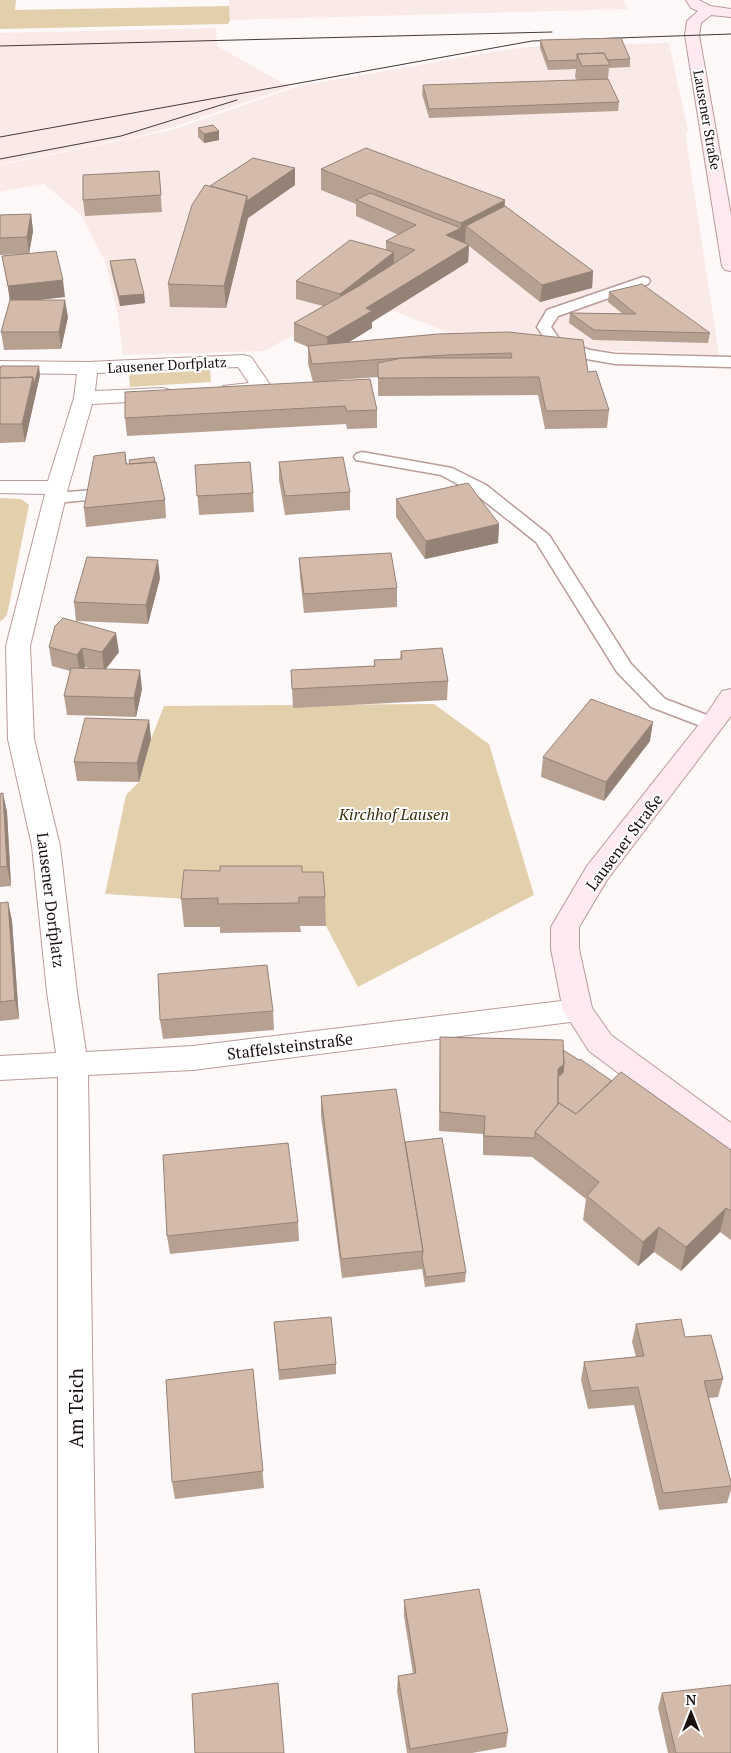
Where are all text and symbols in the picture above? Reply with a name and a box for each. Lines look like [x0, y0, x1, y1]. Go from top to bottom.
street label: Lausener Straße [689, 68, 726, 171]
street label: Lausener Dorfplatz [107, 352, 227, 377]
street label: Lausener Straße [580, 789, 668, 895]
park label: Kirchhof Lausen [338, 803, 449, 825]
street label: Lausener Dorfplatz [32, 831, 70, 969]
street label: Staffelsteinstraße [226, 1027, 354, 1065]
street label: Am Teich [63, 1368, 88, 1448]
north arrow [666, 1688, 716, 1738]
text: N [686, 1690, 697, 1709]

